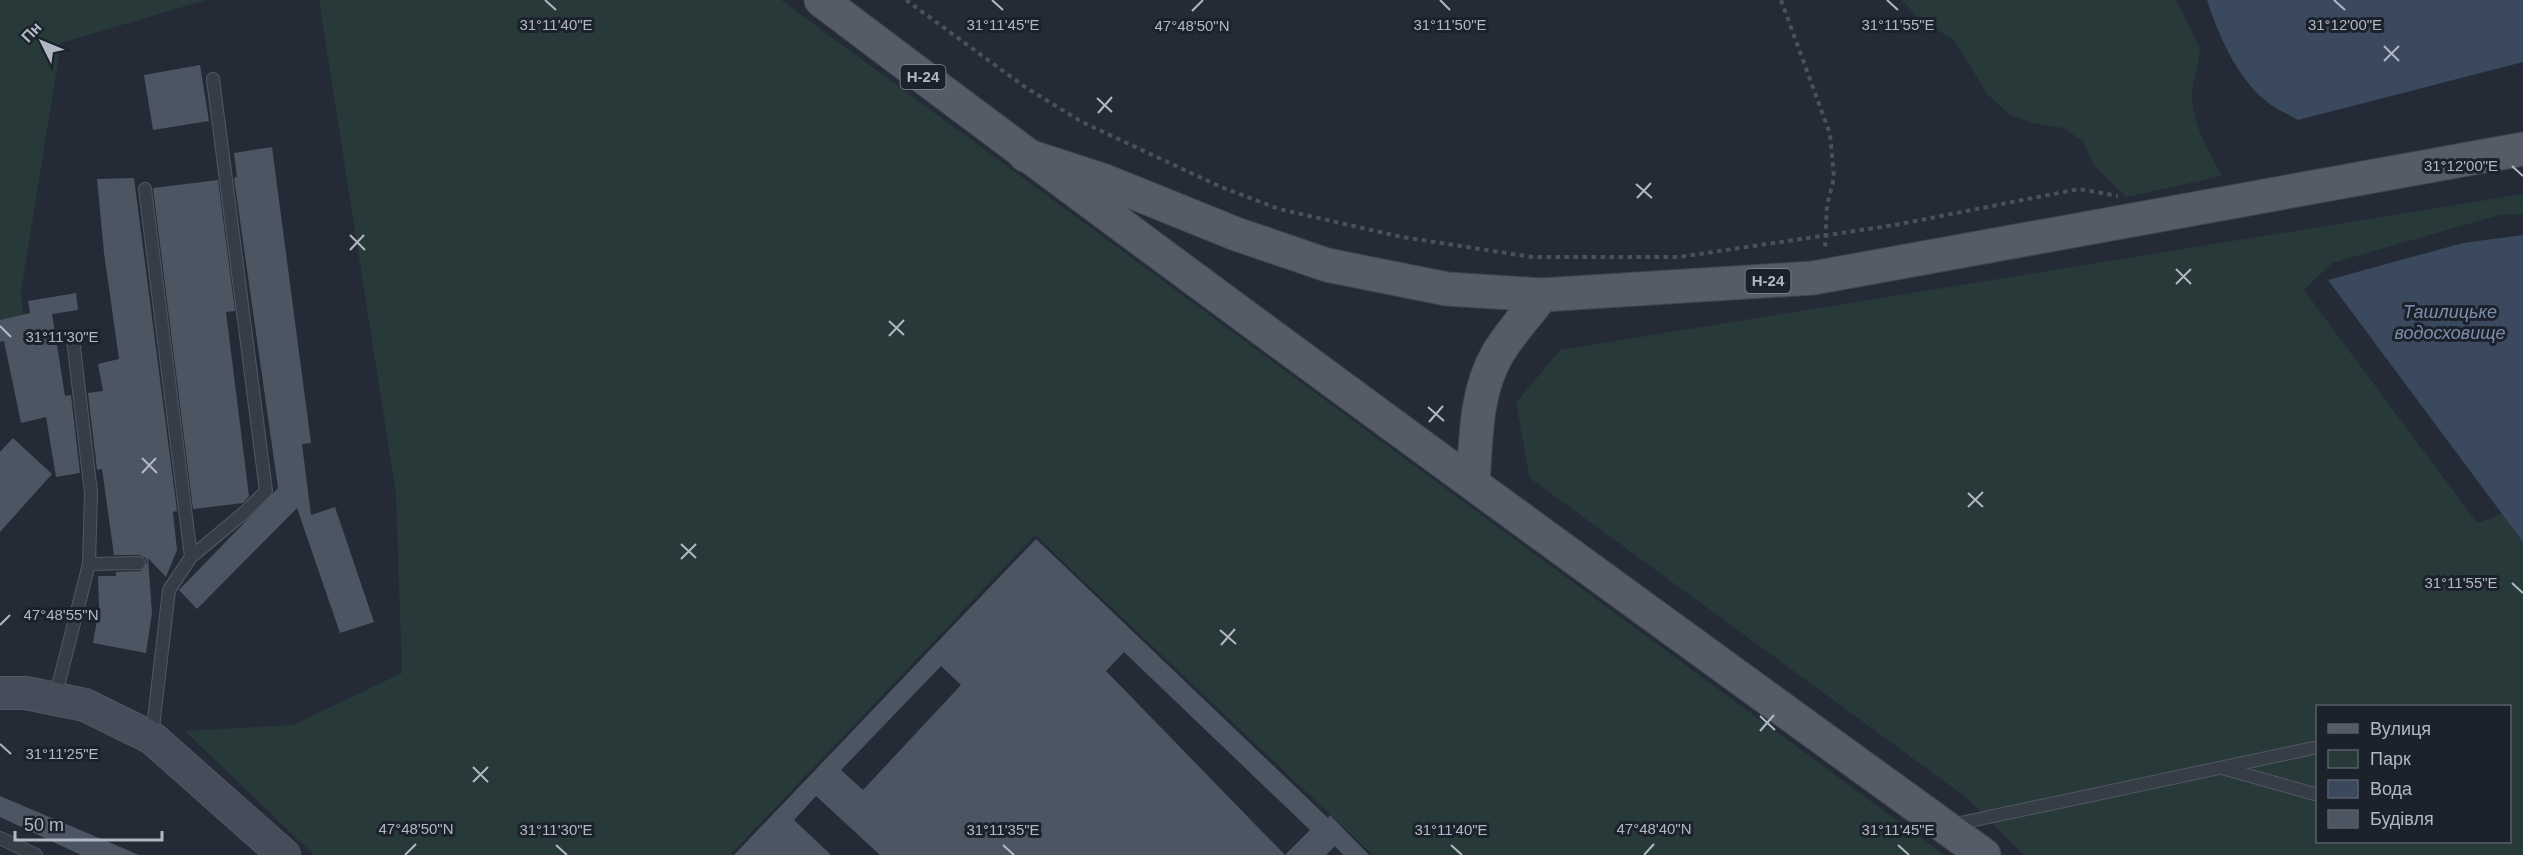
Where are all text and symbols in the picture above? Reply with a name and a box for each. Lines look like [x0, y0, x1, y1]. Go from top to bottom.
north arrow [12, 12, 72, 72]
text: 31°11'40"E [519, 16, 593, 33]
text: 31°11'45"E [966, 16, 1040, 33]
text: 31°11'50"E [1413, 16, 1487, 33]
text: 31°11'55"E [1861, 16, 1935, 33]
text: 31°12'00"E [2308, 16, 2382, 33]
text: 47°48'50"N [1154, 17, 1230, 34]
text: Пн [18, 19, 45, 46]
road number: Н-24 [900, 65, 946, 89]
text: 31°12'00"E [2424, 157, 2498, 174]
road number: Н-24 [1746, 269, 1790, 293]
water label: Ташлицьке водосховище [2394, 302, 2506, 343]
text: 31°11'30"E [25, 328, 99, 345]
text: 31°11'55"E [2424, 574, 2498, 591]
text: 47°48'55"N [23, 606, 99, 623]
legend [2316, 705, 2511, 843]
text: Вулиця [2370, 719, 2431, 739]
text: 31°11'25"E [25, 745, 99, 762]
text: Парк [2370, 749, 2411, 769]
text: Вода [2370, 779, 2413, 799]
scale bar [15, 804, 162, 842]
text: Будівля [2370, 809, 2434, 829]
text: 50 m [24, 815, 64, 835]
text: 47°48'50"N [378, 820, 454, 837]
text: 47°48'40"N [1616, 820, 1692, 837]
text: 31°11'30"E [519, 821, 593, 838]
text: 31°11'35"E [966, 821, 1040, 838]
text: 31°11'40"E [1414, 821, 1488, 838]
text: 31°11'45"E [1861, 821, 1935, 838]

